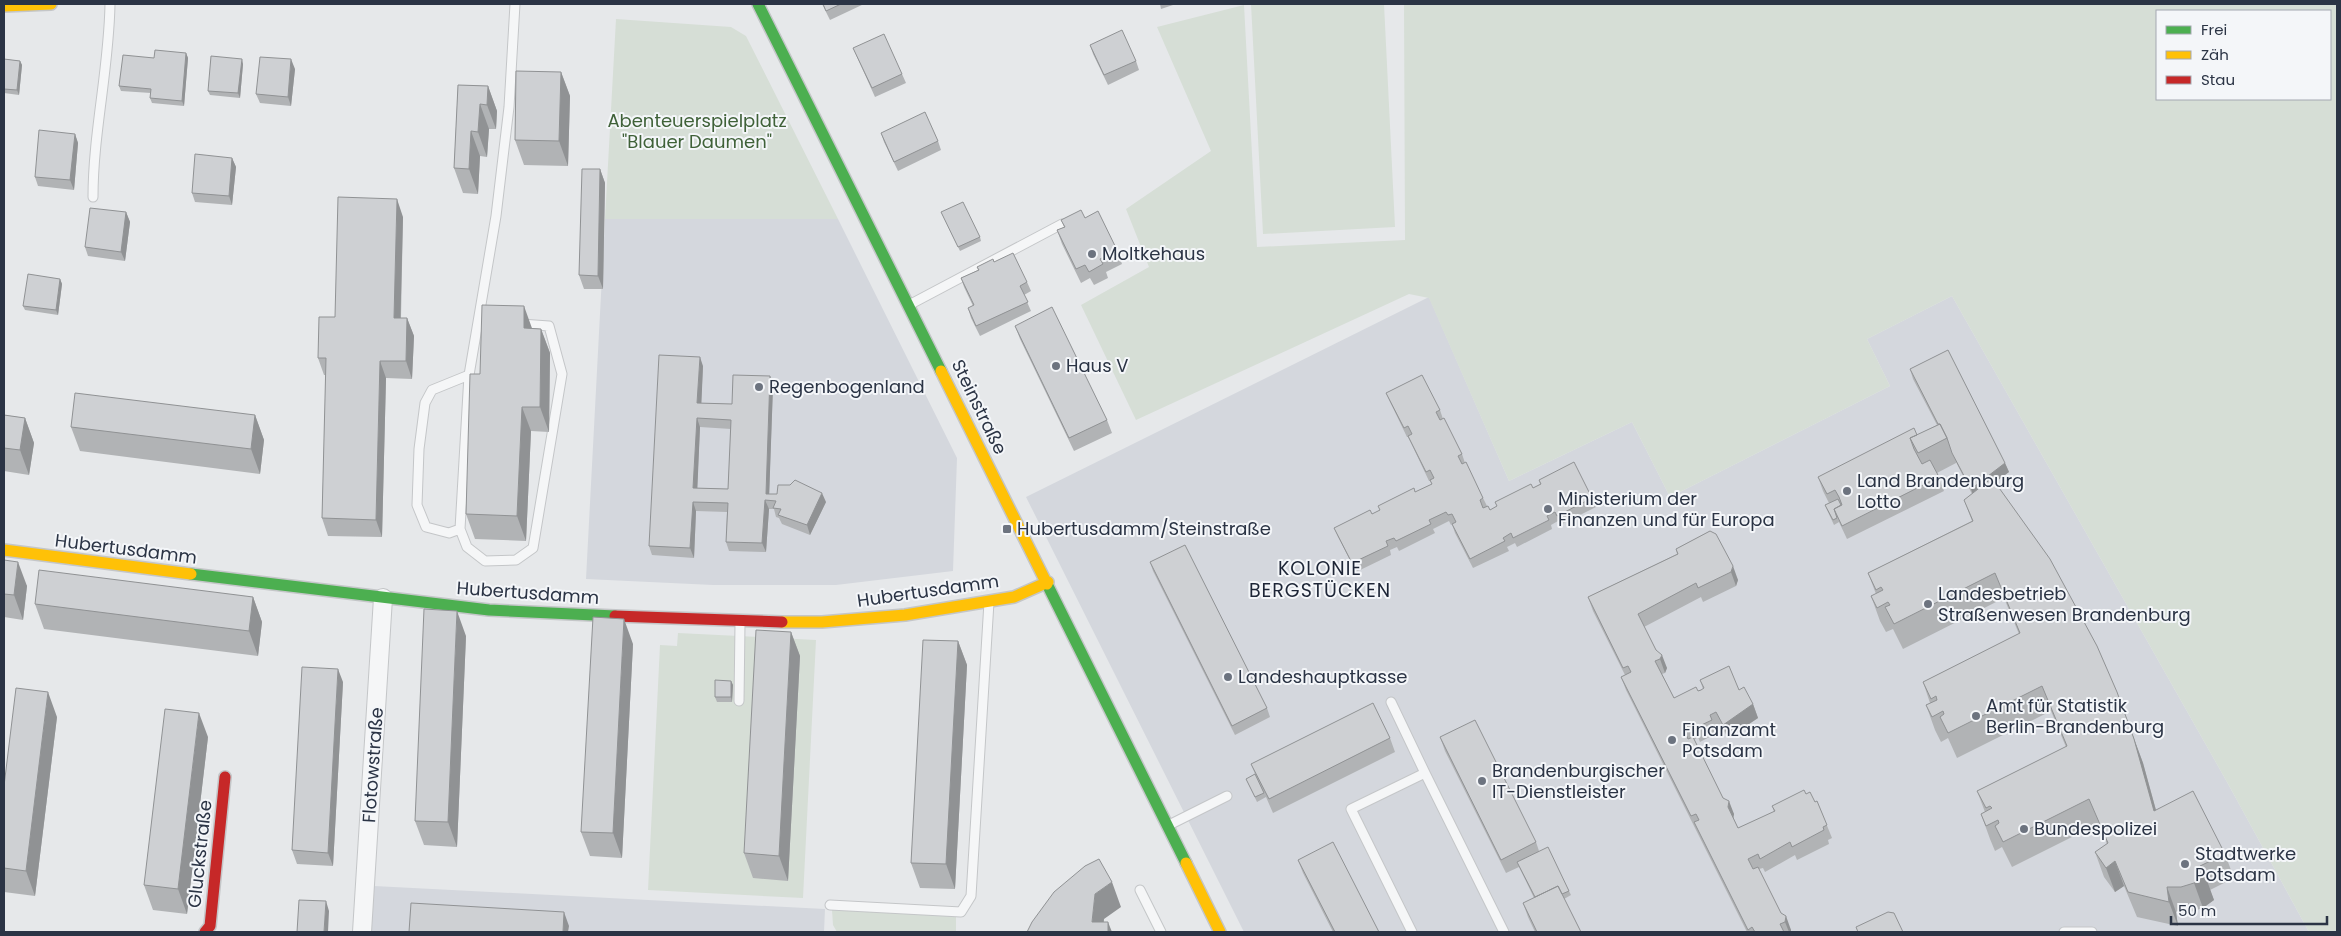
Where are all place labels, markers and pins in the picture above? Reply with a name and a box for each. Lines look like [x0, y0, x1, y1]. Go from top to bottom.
place label: Moltkehaus [1102, 241, 1205, 266]
marker: Moltkehaus [1086, 248, 1098, 260]
place label: Haus V [1066, 353, 1129, 378]
marker: Haus V [1050, 360, 1062, 372]
place label: Regenbogenland [769, 374, 925, 399]
marker: Regenbogenland [753, 381, 765, 393]
place label: Land Brandenburg Lotto [1857, 468, 2024, 514]
marker: Land Brandenburg Lotto [1841, 485, 1853, 497]
place label: Ministerium der Finanzen und für Europa [1558, 486, 1775, 532]
marker: Ministerium der Finanzen und für Europa [1542, 503, 1554, 515]
place label: Hubertusdamm/Steinstraße [1017, 516, 1271, 541]
marker: Hubertusdamm/Steinstraße [1001, 523, 1013, 535]
place label: Landesbetrieb Straßenwesen Brandenburg [1938, 581, 2191, 627]
marker: Landesbetrieb Straßenwesen Brandenburg [1922, 598, 1934, 610]
place label: Landeshauptkasse [1238, 664, 1408, 689]
marker: Landeshauptkasse [1222, 671, 1234, 683]
place label: Amt für Statistik Berlin-Brandenburg [1986, 693, 2164, 739]
marker: Amt für Statistik Berlin-Brandenburg [1970, 710, 1982, 722]
place label: Finanzamt Potsdam [1682, 717, 1776, 763]
marker: Finanzamt Potsdam [1666, 734, 1678, 746]
place label: Brandenburgischer IT-Dienstleister [1492, 758, 1665, 804]
marker: Brandenburgischer IT-Dienstleister [1476, 775, 1488, 787]
place label: Bundespolizei [2034, 816, 2157, 841]
marker: Bundespolizei [2018, 823, 2030, 835]
place label: Stadtwerke Potsdam [2195, 841, 2296, 887]
marker: Stadtwerke Potsdam [2179, 858, 2191, 870]

